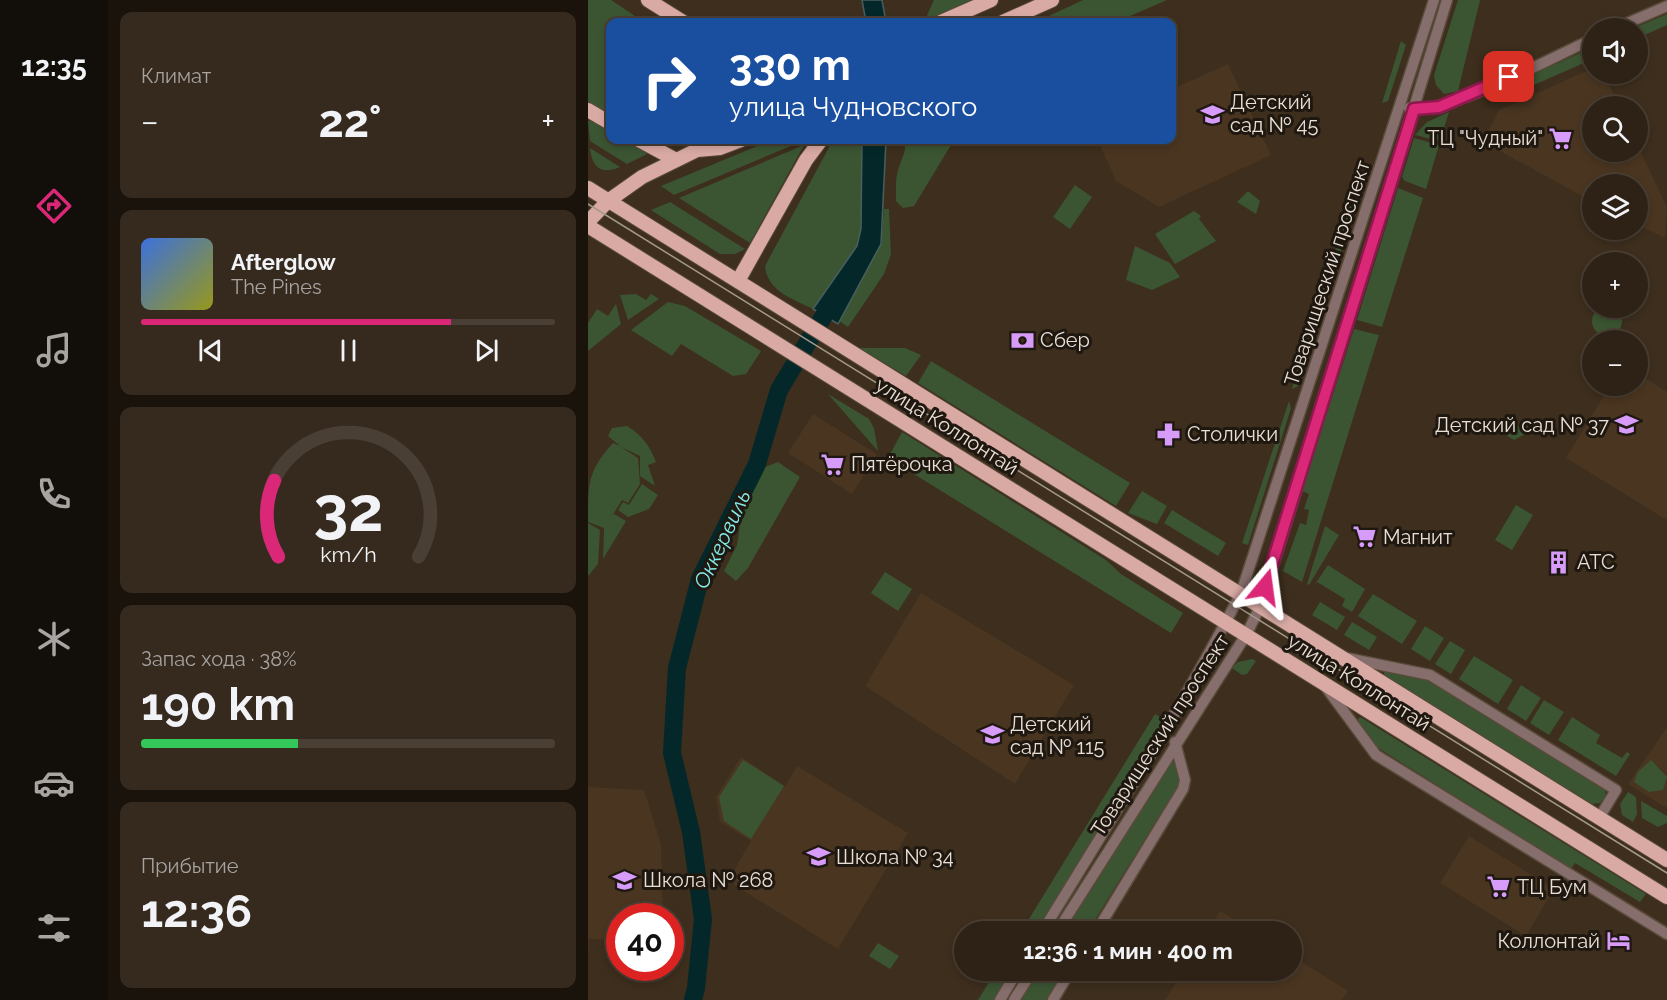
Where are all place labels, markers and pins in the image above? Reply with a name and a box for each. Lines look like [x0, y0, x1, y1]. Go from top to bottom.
pin [1483, 51, 1534, 102]
place label: Детский сад № 45 [1230, 90, 1318, 137]
school or university icon: Детский сад № 45 [1199, 101, 1225, 127]
supermarket icon: ТЦ "Чудный" [1548, 125, 1574, 151]
place label: ТЦ "Чудный" [1427, 126, 1543, 150]
bank icon: Сбер [1009, 327, 1035, 353]
place label: Сбер [1040, 328, 1090, 352]
school or university icon: Детский сад № 37 [1614, 412, 1640, 438]
place label: Детский сад № 37 [1435, 413, 1609, 437]
pharmacy icon: Столички [1156, 421, 1182, 447]
place label: Столички [1187, 422, 1278, 446]
supermarket icon: Пятёрочка [820, 451, 846, 477]
place label: Пятёрочка [851, 452, 953, 476]
supermarket icon: Магнит [1352, 524, 1378, 550]
place label: Магнит [1383, 525, 1453, 549]
building icon: АТС [1546, 549, 1572, 575]
place label: АТС [1577, 550, 1615, 574]
place label: Детский сад № 115 [1010, 712, 1105, 759]
school or university icon: Детский сад № 115 [979, 722, 1005, 748]
school or university icon: Школа № 34 [805, 844, 831, 870]
place label: Школа № 34 [836, 845, 954, 869]
school or university icon: Школа № 268 [612, 867, 638, 893]
place label: Школа № 268 [643, 868, 773, 892]
supermarket icon: ТЦ Бум [1486, 874, 1512, 900]
place label: ТЦ Бум [1517, 875, 1587, 899]
hotel icon: Коллонтай [1605, 928, 1631, 954]
place label: Коллонтай [1497, 929, 1600, 953]

